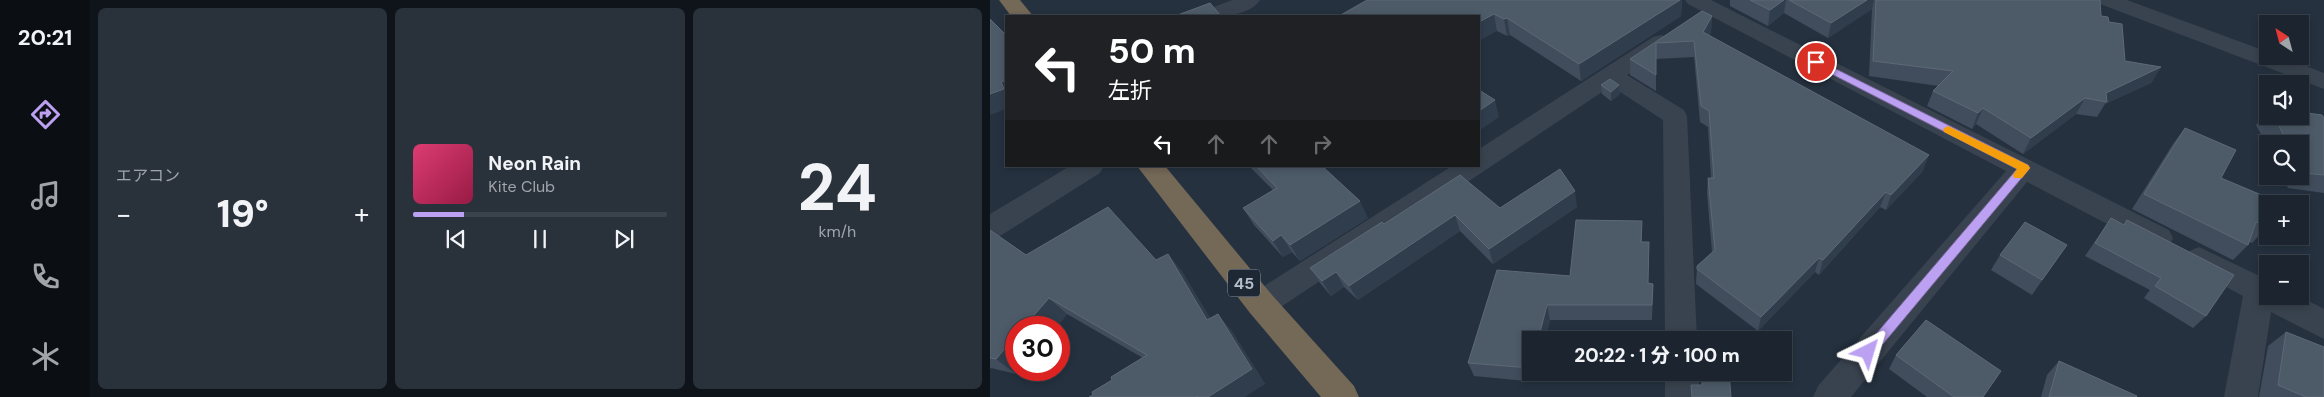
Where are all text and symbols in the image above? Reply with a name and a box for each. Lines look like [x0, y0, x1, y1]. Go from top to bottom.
north arrow [2259, 15, 2309, 65]
map controls [2259, 15, 2309, 305]
text: 20:21 [18, 23, 72, 52]
text: 50 m [1108, 28, 1196, 74]
icon: left [1025, 35, 1090, 100]
pin [1795, 41, 1837, 83]
icon: arrive [1802, 48, 1830, 76]
button: sound [2259, 75, 2309, 125]
text: 左折 [1108, 76, 1152, 105]
icon: directions [28, 97, 63, 132]
icon: left [1149, 130, 1177, 158]
icon: ahead [1202, 130, 1230, 158]
icon: ahead [1255, 130, 1283, 158]
icon: right [1308, 130, 1336, 158]
button: search [2259, 135, 2309, 185]
text: 24 [798, 146, 877, 230]
text: Neon Rain [488, 151, 581, 176]
text: エアコン [116, 165, 180, 186]
text: Kite Club [488, 176, 555, 197]
icon: music [28, 178, 63, 213]
text: 19° [217, 189, 269, 239]
button: + [2259, 195, 2309, 245]
text: − [116, 196, 131, 233]
text: + [354, 196, 369, 233]
text: km/h [818, 221, 856, 242]
icon: previous [442, 225, 470, 253]
icon: pause [526, 225, 554, 253]
icon: next [610, 225, 638, 253]
button: − [2259, 255, 2309, 305]
icon: phone [28, 259, 63, 294]
road number: 45 [1228, 270, 1260, 296]
speed limit sign: 30 [1005, 316, 1070, 381]
position arrow [1841, 325, 1893, 377]
icon: climate [28, 339, 63, 374]
text: 20:22 · 1 分 · 100 m [1574, 343, 1740, 368]

